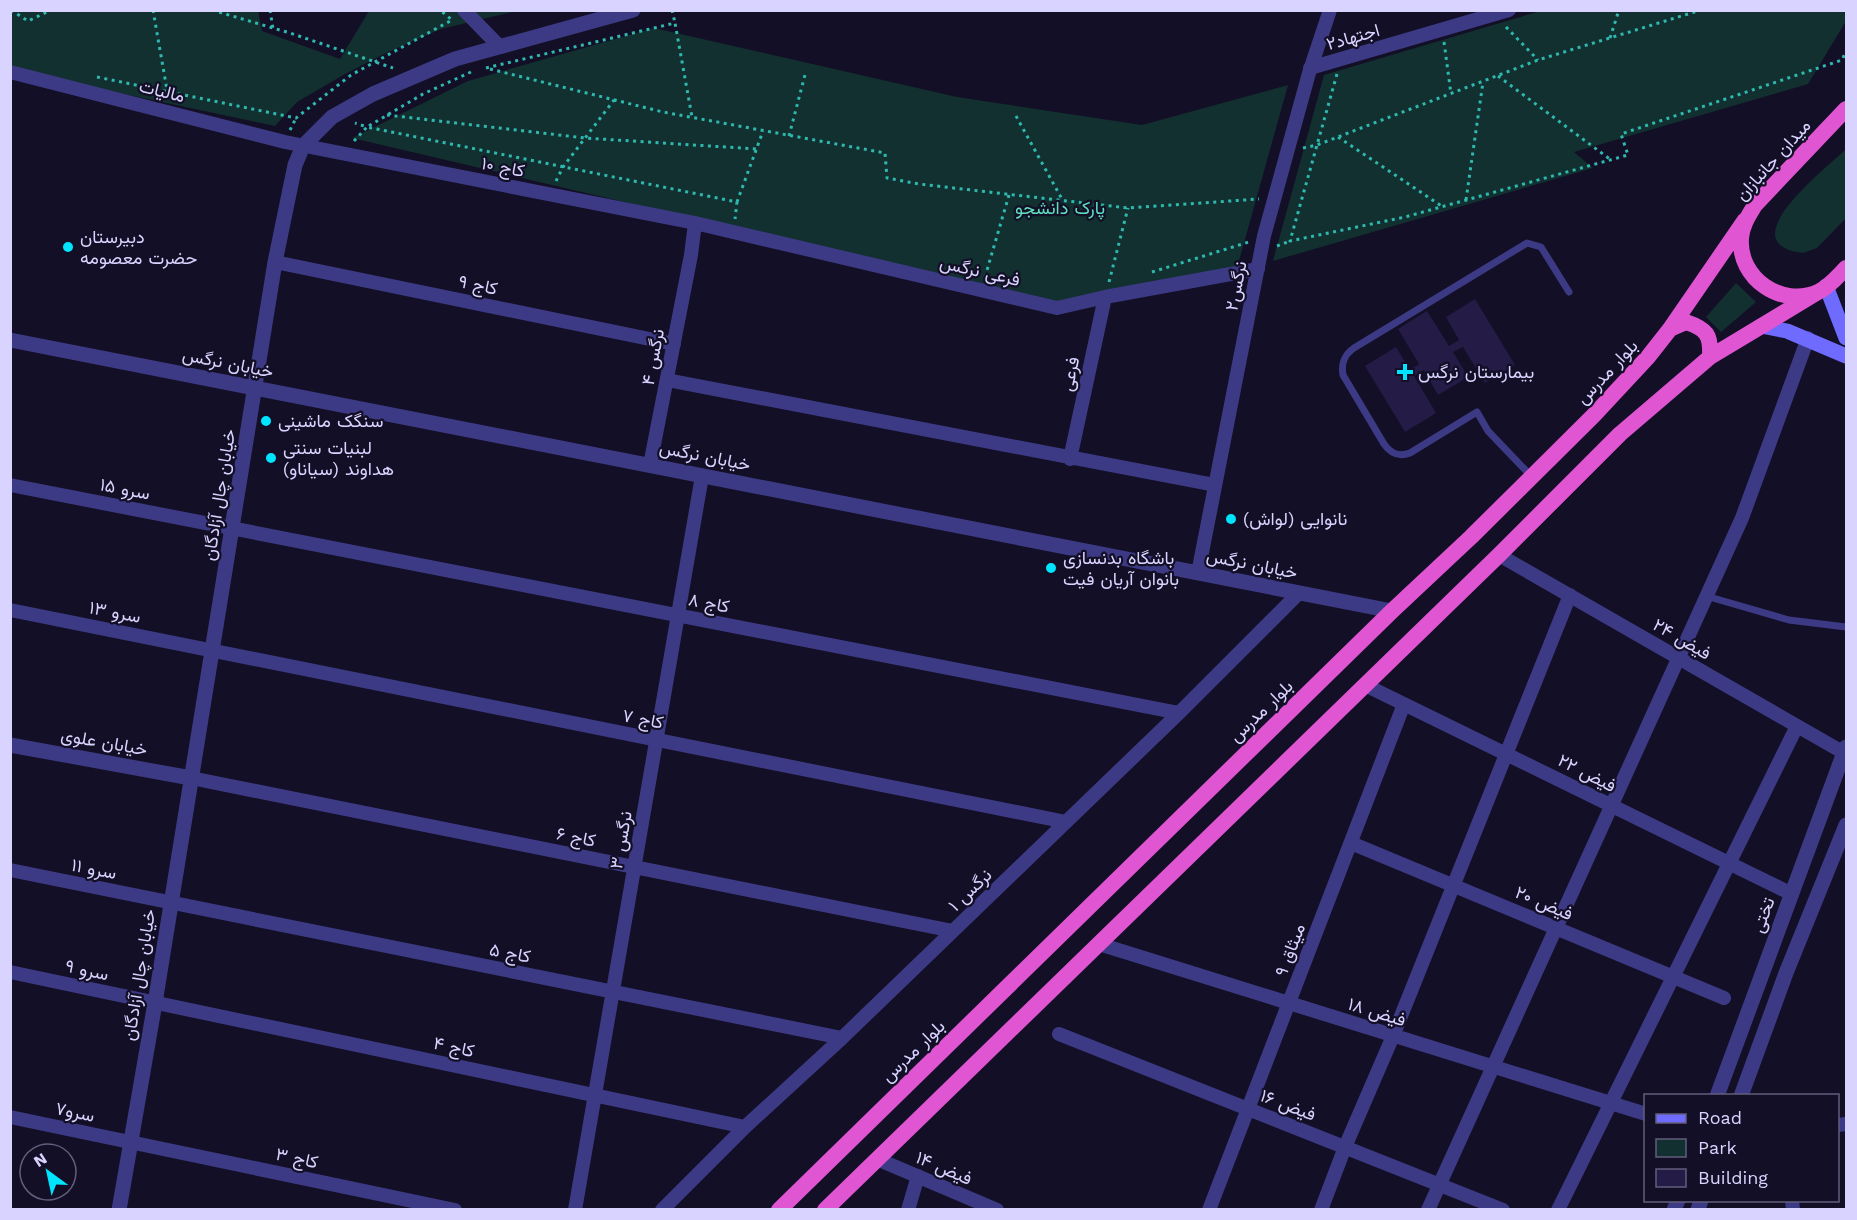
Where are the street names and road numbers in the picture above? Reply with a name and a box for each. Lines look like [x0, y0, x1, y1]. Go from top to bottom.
street label: اجتهاد۲ [1324, 19, 1382, 55]
street label: مالیات [137, 75, 187, 106]
street label: میدان جانبازان [1731, 115, 1815, 205]
street label: کاج ۱۰ [479, 152, 527, 183]
street label: فرعی نرگس [938, 251, 1022, 291]
street label: نرگس۲ [1220, 259, 1252, 313]
street label: کاج ۹ [456, 270, 500, 301]
street label: نرگس ۴ [637, 327, 669, 387]
street label: بلوار مدرس [1571, 335, 1643, 409]
street label: خیابان نرگس [181, 343, 275, 383]
street label: فرعی [1056, 355, 1084, 393]
street label: خیابان چال آزادگان [198, 428, 241, 562]
street label: خیابان نرگس [658, 436, 752, 476]
street label: سرو ۱۵ [98, 473, 152, 505]
street label: خیابان نرگس [1205, 544, 1299, 584]
street label: کاج ۸ [686, 588, 731, 619]
street label: سرو ۱۳ [87, 596, 143, 628]
street label: فیض ۲۴ [1649, 614, 1715, 664]
street label: بلوار مدرس [1224, 675, 1298, 747]
street label: کاج ۷ [620, 704, 665, 735]
street label: خیابان علوی [59, 724, 149, 760]
street label: فیض ۲۲ [1554, 749, 1620, 797]
street label: نرگس ۳ [605, 809, 637, 871]
street label: کاج ۶ [554, 822, 598, 853]
street label: سرو ۱۱ [70, 854, 118, 884]
street label: نرگس ۱ [944, 864, 996, 916]
street label: فیض ۲۰ [1512, 881, 1576, 925]
street label: تختی [1747, 894, 1779, 936]
street label: خیابان چال آزادگان [118, 908, 161, 1042]
street label: میثاق ۹ [1270, 920, 1309, 979]
street label: کاج ۵ [487, 938, 532, 969]
street label: سرو ۹ [63, 955, 111, 985]
street label: فیض ۱۸ [1345, 993, 1409, 1031]
street label: بلوار مدرس [876, 1015, 950, 1087]
street label: کاج ۴ [431, 1032, 476, 1063]
street label: فیض ۱۶ [1257, 1084, 1319, 1126]
street label: سرو۷ [53, 1097, 97, 1127]
street label: کاج ۳ [274, 1143, 320, 1174]
street label: فیض ۱۴ [912, 1146, 976, 1190]

